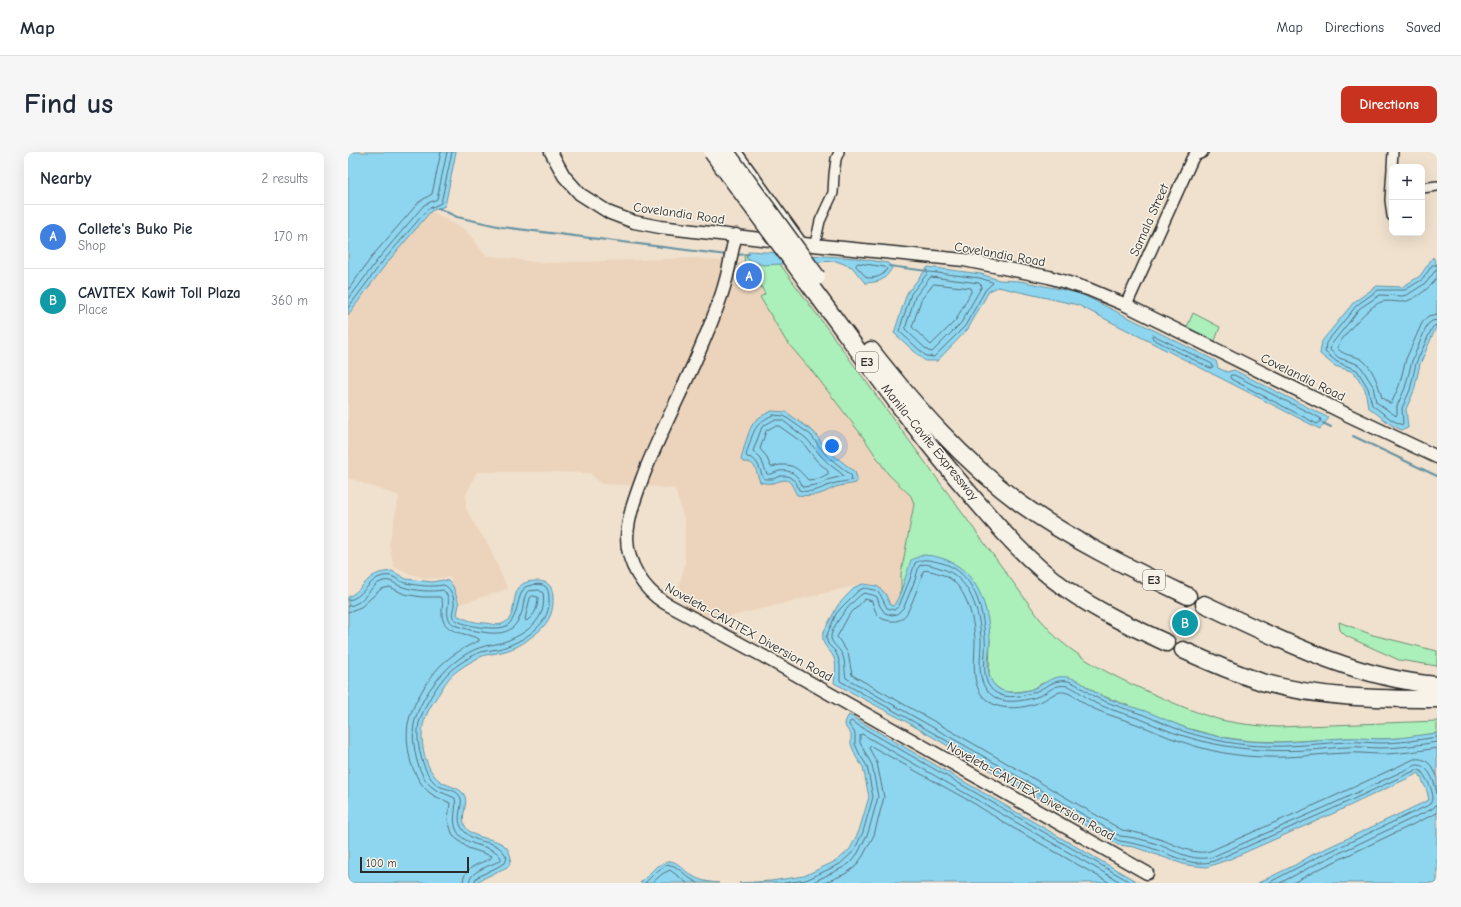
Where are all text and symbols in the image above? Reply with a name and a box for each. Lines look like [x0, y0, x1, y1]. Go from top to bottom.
text: Map [20, 17, 55, 39]
text: Map [1276, 19, 1303, 36]
text: Directions [1325, 19, 1384, 36]
text: Saved [1406, 19, 1441, 36]
button: Directions [1341, 86, 1437, 123]
text: Find us [24, 88, 113, 120]
map controls [1389, 164, 1425, 236]
button: + [1389, 164, 1425, 200]
text: Nearby [40, 169, 91, 188]
text: 2 results [261, 171, 308, 186]
street label: Samala Street [1126, 180, 1172, 259]
street label: Covelandia Road [632, 199, 726, 227]
button: − [1389, 200, 1425, 236]
text: Collete's Buko Pie [78, 220, 192, 238]
text: A [49, 229, 57, 244]
text: 170 m [274, 229, 308, 244]
text: Shop [78, 238, 106, 253]
street label: Covelandia Road [953, 239, 1047, 269]
pin: A [736, 261, 762, 291]
text: CAVITEX Kawit Toll Plaza [78, 284, 241, 302]
text: B [49, 293, 57, 308]
text: 360 m [271, 293, 308, 308]
text: Place [78, 302, 108, 317]
street label: Covelandia Road [1258, 350, 1348, 404]
road number: E3 [856, 352, 878, 372]
street label: Manila–Cavite Expressway [878, 381, 982, 503]
your location [822, 436, 842, 456]
road number: E3 [1143, 570, 1165, 590]
street label: Noveleta-CAVITEX Diversion Road [663, 580, 835, 684]
pin: B [1172, 608, 1198, 638]
street label: Noveleta-CAVITEX Diversion Road [945, 739, 1117, 843]
scale bar [360, 855, 469, 874]
text: 100 m [366, 857, 397, 870]

